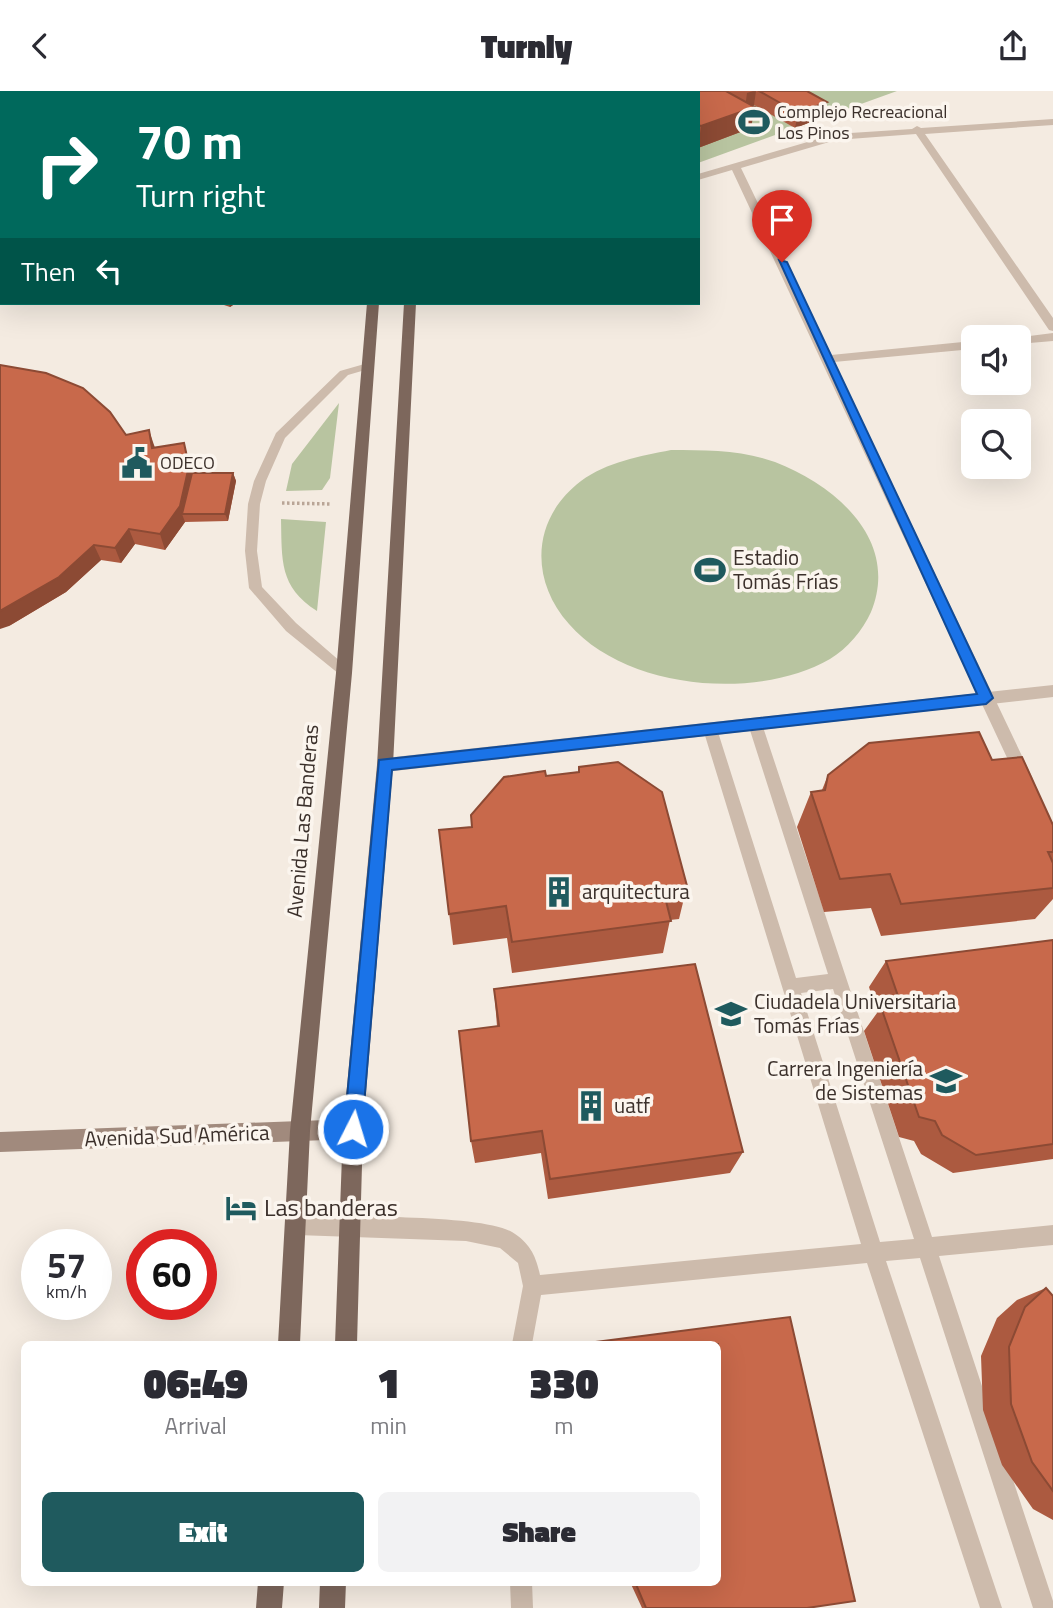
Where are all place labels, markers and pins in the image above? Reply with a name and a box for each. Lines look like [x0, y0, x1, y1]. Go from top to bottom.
place label: Complejo Recreacional Los Pinos [777, 98, 947, 146]
sports icon: Complejo Recreacional Los Pinos [737, 105, 771, 139]
pin [752, 190, 812, 262]
public building icon: ODECO [120, 446, 154, 480]
place label: ODECO [160, 449, 215, 476]
place label: Estadio Tomás Frías [733, 541, 838, 597]
sports icon: Estadio Tomás Frías [693, 553, 727, 587]
building icon: arquitectura [542, 875, 576, 909]
place label: arquitectura [582, 875, 690, 907]
place label: Ciudadela Universitaria Tomás Frías [754, 985, 957, 1041]
school or university icon: Ciudadela Universitaria Tomás Frías [714, 997, 748, 1031]
place label: Carrera Ingeniería de Sistemas [767, 1052, 923, 1108]
school or university icon: Carrera Ingeniería de Sistemas [929, 1064, 963, 1098]
building icon: uatf [574, 1089, 608, 1123]
place label: uatf [614, 1089, 650, 1121]
place label: Las banderas [264, 1189, 398, 1225]
hotel icon: Las banderas [224, 1191, 258, 1225]

